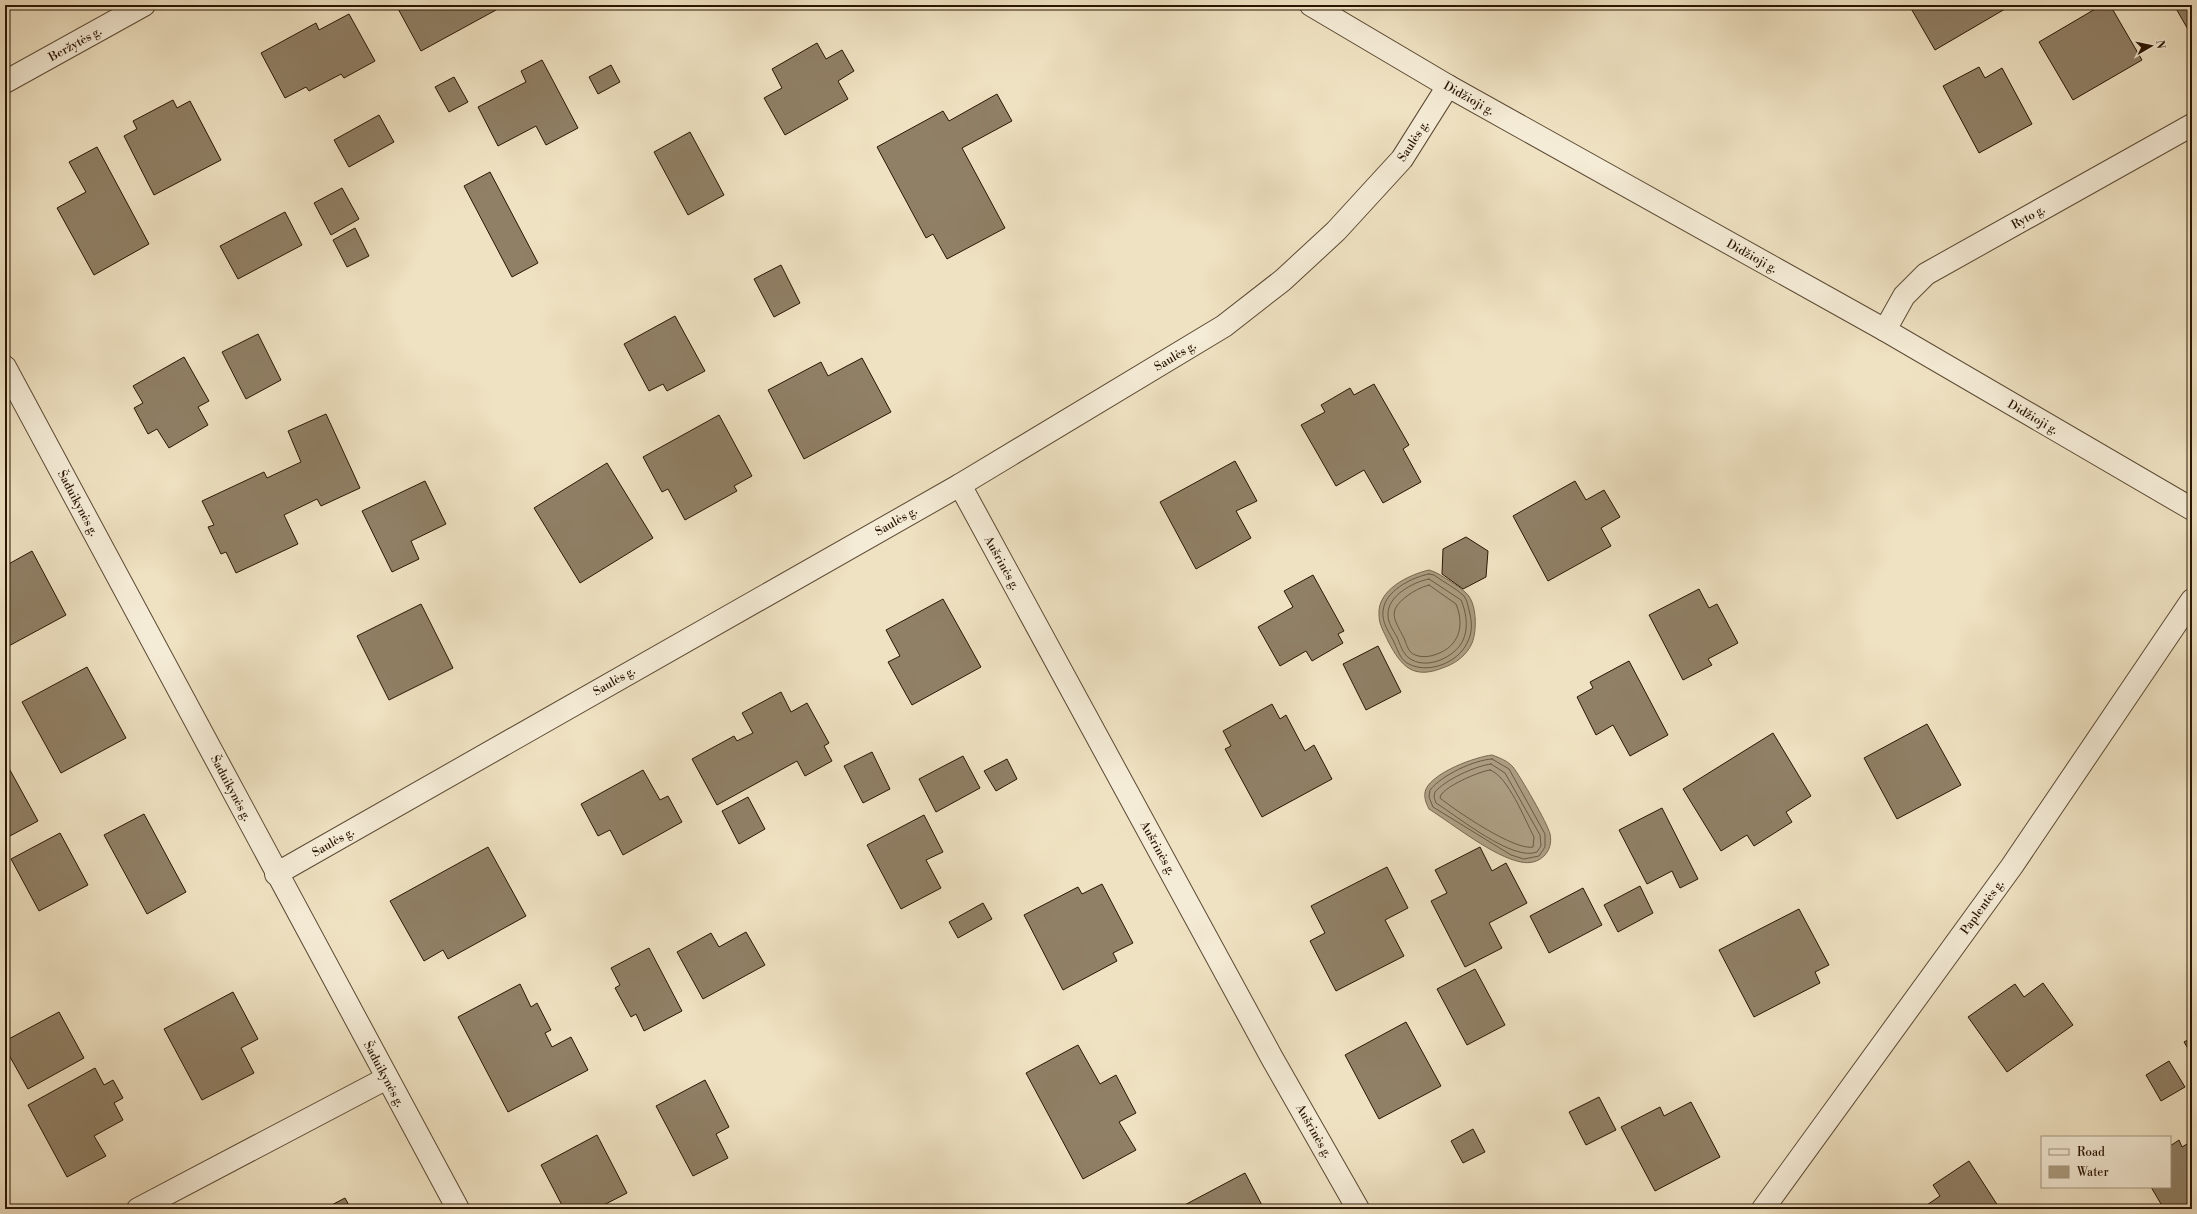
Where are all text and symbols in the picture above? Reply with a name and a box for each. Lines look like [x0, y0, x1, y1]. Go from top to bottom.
street label: Beržytės g. [45, 24, 104, 66]
north arrow [2131, 26, 2171, 66]
text: N [2152, 39, 2168, 50]
street label: Didžioji g. [1441, 78, 1497, 119]
street label: Saulės g. [1395, 118, 1432, 165]
street label: Ryto g. [2009, 202, 2048, 233]
street label: Didžioji g. [1724, 236, 1780, 277]
street label: Saulės g. [1152, 338, 1199, 375]
street label: Didžioji g. [2005, 397, 2061, 438]
street label: Šaduikynės g. [54, 467, 103, 539]
street label: Saulės g. [873, 503, 920, 539]
street label: Aušrinės g. [980, 533, 1023, 593]
street label: Saulės g. [591, 663, 638, 699]
street label: Šaduikynės g. [207, 752, 256, 824]
street label: Aušrinės g. [1136, 818, 1179, 878]
street label: Saulės g. [310, 824, 357, 860]
street label: Paplentės g. [1958, 877, 2007, 938]
street label: Šaduikynės g. [360, 1038, 409, 1110]
street label: Aušrinės g. [1292, 1101, 1335, 1161]
legend [2041, 1136, 2171, 1188]
text: Road [2077, 1145, 2105, 1160]
text: Water [2076, 1165, 2109, 1180]

